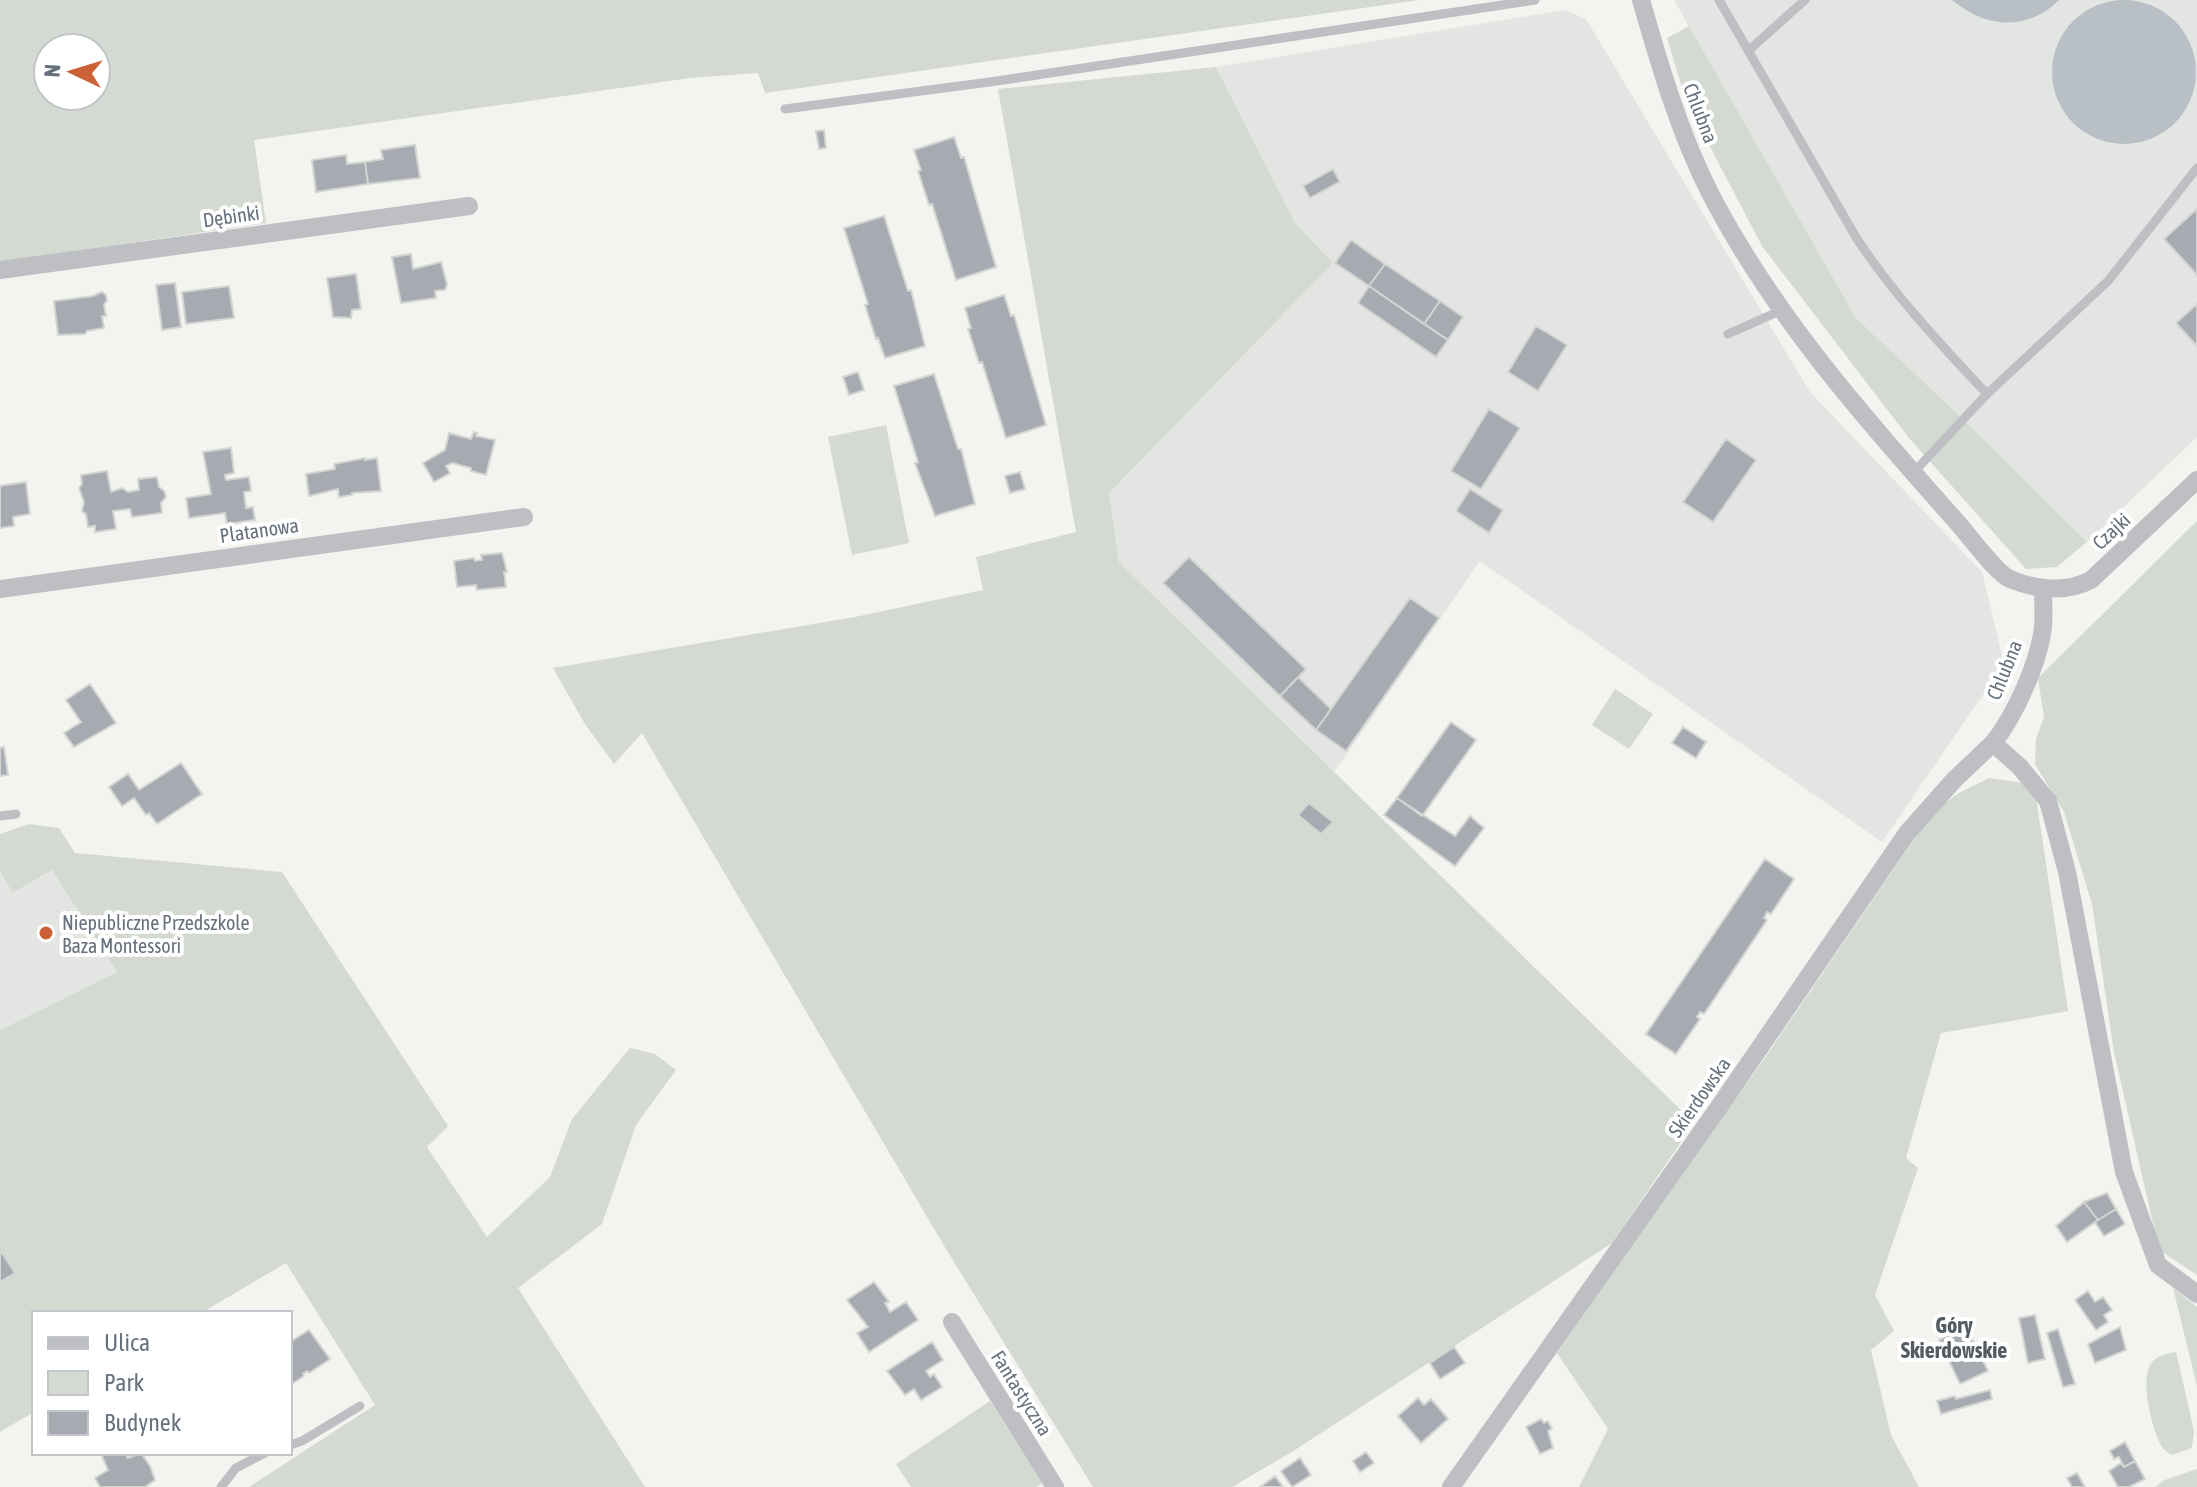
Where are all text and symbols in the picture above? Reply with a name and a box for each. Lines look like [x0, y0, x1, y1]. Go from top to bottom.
north arrow [32, 32, 112, 112]
text: N [39, 63, 65, 78]
street label: Chlubna [1679, 80, 1723, 146]
street label: Dębinki [201, 201, 261, 231]
street label: Czajki [2087, 508, 2135, 554]
street label: Platanowa [218, 513, 300, 547]
street label: Chlubna [1982, 637, 2026, 703]
place label: Niepubliczne Przedszkole Baza Montessori [62, 911, 250, 957]
marker: Niepubliczne Przedszkole Baza Montessori [37, 924, 55, 942]
street label: Skierdowska [1663, 1053, 1735, 1141]
legend [32, 1311, 292, 1455]
district label: Góry Skierdowskie [1901, 1312, 2007, 1363]
text: Ulica [104, 1329, 150, 1356]
street label: Fantastyczna [987, 1346, 1057, 1440]
text: Park [104, 1369, 145, 1396]
text: Budynek [104, 1409, 182, 1436]

